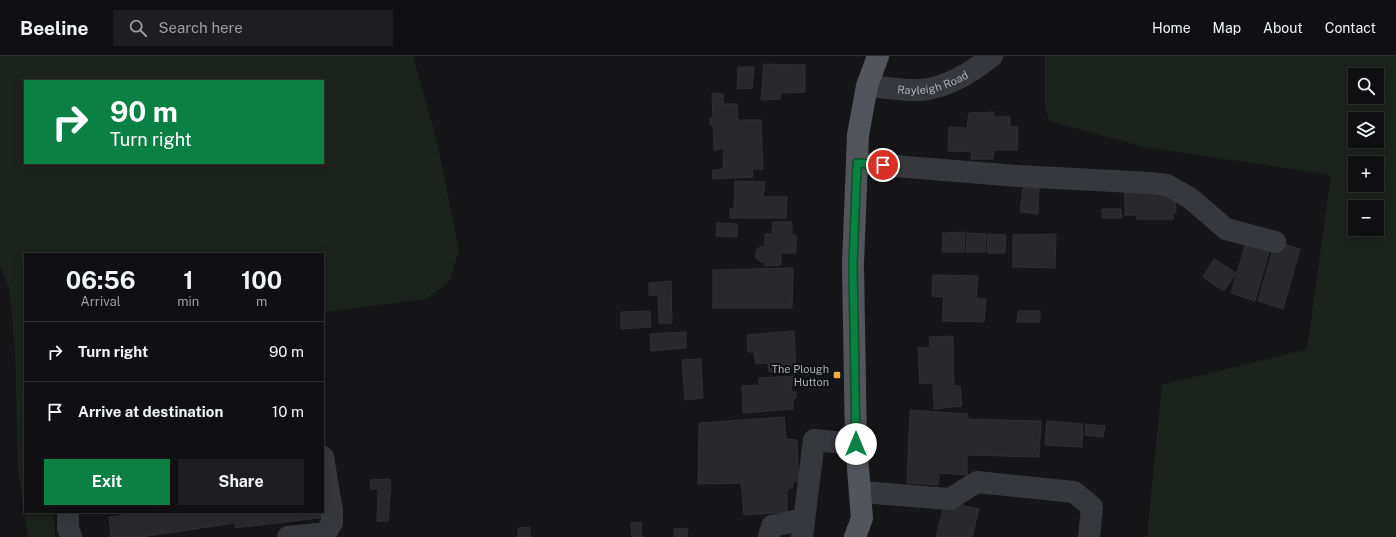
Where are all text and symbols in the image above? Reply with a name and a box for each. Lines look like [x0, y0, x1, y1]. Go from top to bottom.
search box [113, 10, 393, 46]
text: Beeline [20, 17, 89, 39]
icon: search [127, 17, 149, 39]
text: Search here [159, 19, 243, 36]
text: Home [1152, 20, 1191, 36]
text: Map [1213, 20, 1241, 36]
text: About [1263, 20, 1303, 36]
text: Contact [1325, 20, 1376, 36]
street label: Rayleigh Road [897, 68, 970, 96]
map controls [1348, 68, 1384, 236]
button: search [1348, 68, 1384, 104]
text: 90 m [110, 95, 178, 128]
icon: right [44, 96, 96, 148]
button: layers [1348, 112, 1384, 148]
text: Turn right [110, 129, 192, 150]
pin [866, 148, 900, 182]
icon: arrive [872, 154, 894, 176]
button: + [1348, 156, 1384, 192]
button: − [1348, 200, 1384, 236]
text: 06:56 [66, 266, 136, 294]
text: 1 [183, 266, 193, 294]
text: 100 [241, 266, 282, 294]
text: Arrival [81, 294, 121, 309]
text: min [177, 294, 199, 309]
text: m [256, 294, 267, 309]
icon: right [44, 341, 66, 363]
text: Turn right [78, 343, 148, 360]
text: 90 m [269, 343, 304, 360]
place label: The Plough Hutton [771, 363, 829, 388]
marker: The Plough Hutton [832, 370, 842, 380]
icon: arrive [44, 401, 66, 423]
text: Arrive at destination [78, 403, 223, 420]
text: 10 m [272, 403, 304, 420]
position arrow [835, 423, 877, 465]
button: Exit [44, 459, 170, 505]
button: Share [178, 459, 304, 505]

